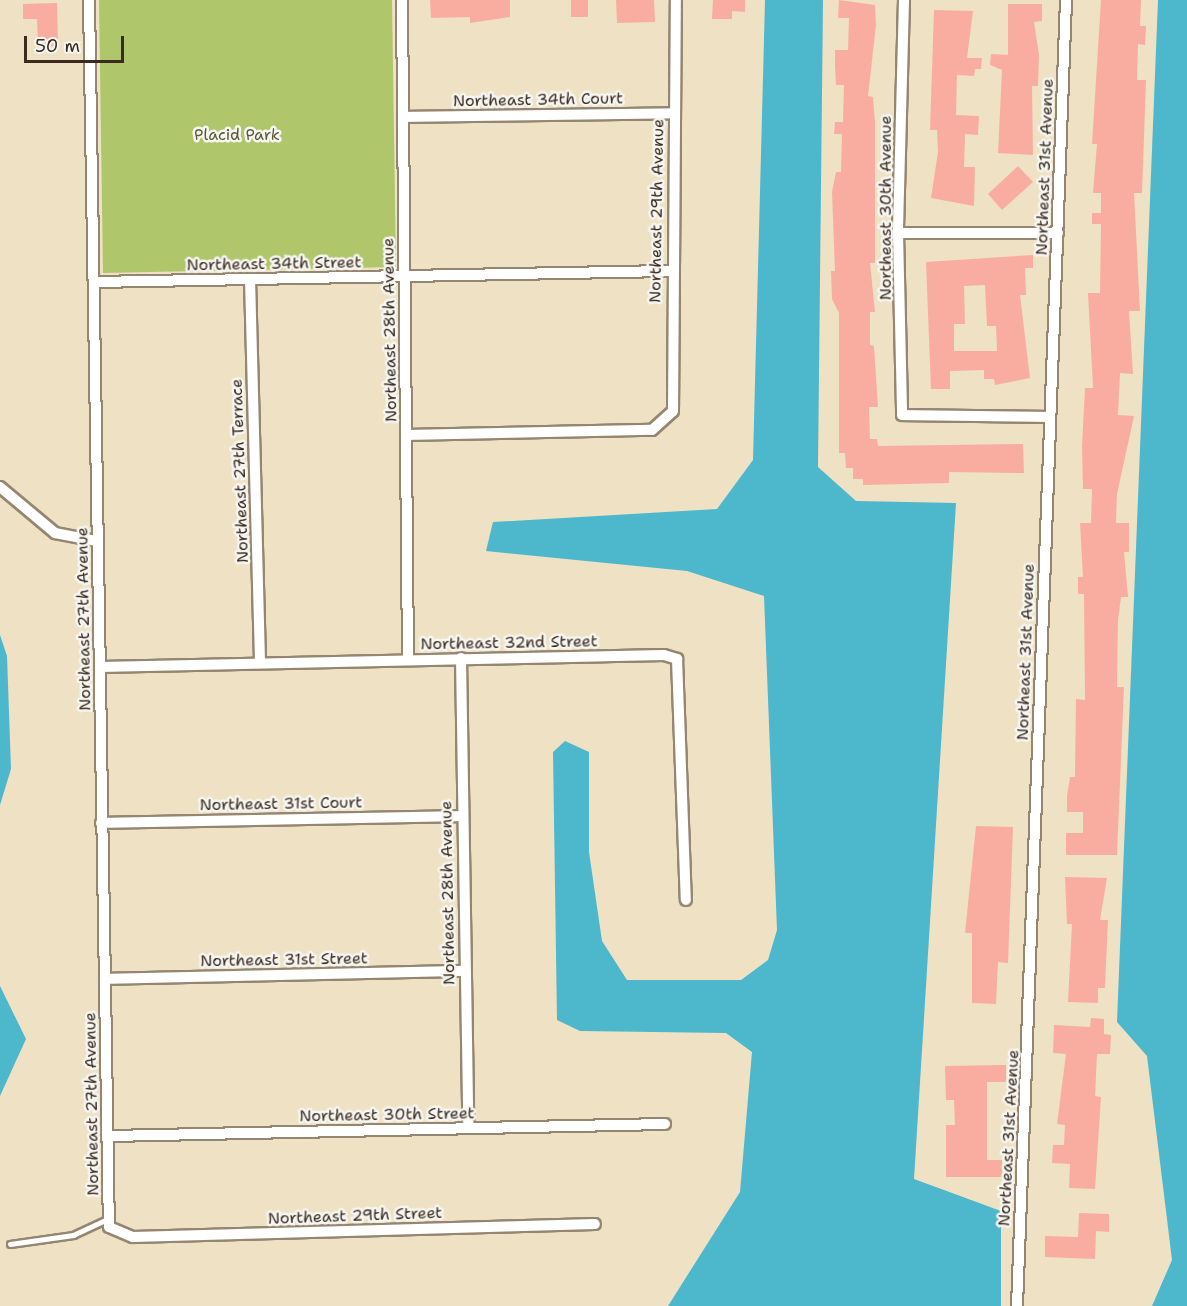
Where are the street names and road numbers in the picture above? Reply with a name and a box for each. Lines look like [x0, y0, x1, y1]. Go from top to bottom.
street label: Northeast 31st Avenue [1032, 78, 1058, 256]
street label: Northeast 34th Court [453, 89, 623, 111]
street label: Northeast 30th Avenue [876, 116, 896, 300]
street label: Northeast 29th Avenue [646, 119, 668, 303]
street label: Northeast 28th Avenue [379, 238, 401, 422]
street label: Northeast 34th Street [186, 253, 362, 275]
street label: Northeast 27th Terrace [227, 379, 253, 563]
street label: Northeast 27th Avenue [73, 527, 95, 711]
street label: Northeast 31st Avenue [1013, 563, 1039, 741]
street label: Northeast 32nd Street [420, 632, 598, 654]
street label: Northeast 31st Court [199, 793, 363, 815]
street label: Northeast 28th Avenue [437, 801, 459, 985]
street label: Northeast 31st Street [200, 949, 368, 971]
street label: Northeast 27th Avenue [81, 1012, 103, 1196]
street label: Northeast 31st Avenue [995, 1049, 1023, 1227]
street label: Northeast 30th Street [299, 1104, 475, 1126]
street label: Northeast 29th Street [267, 1203, 443, 1229]

